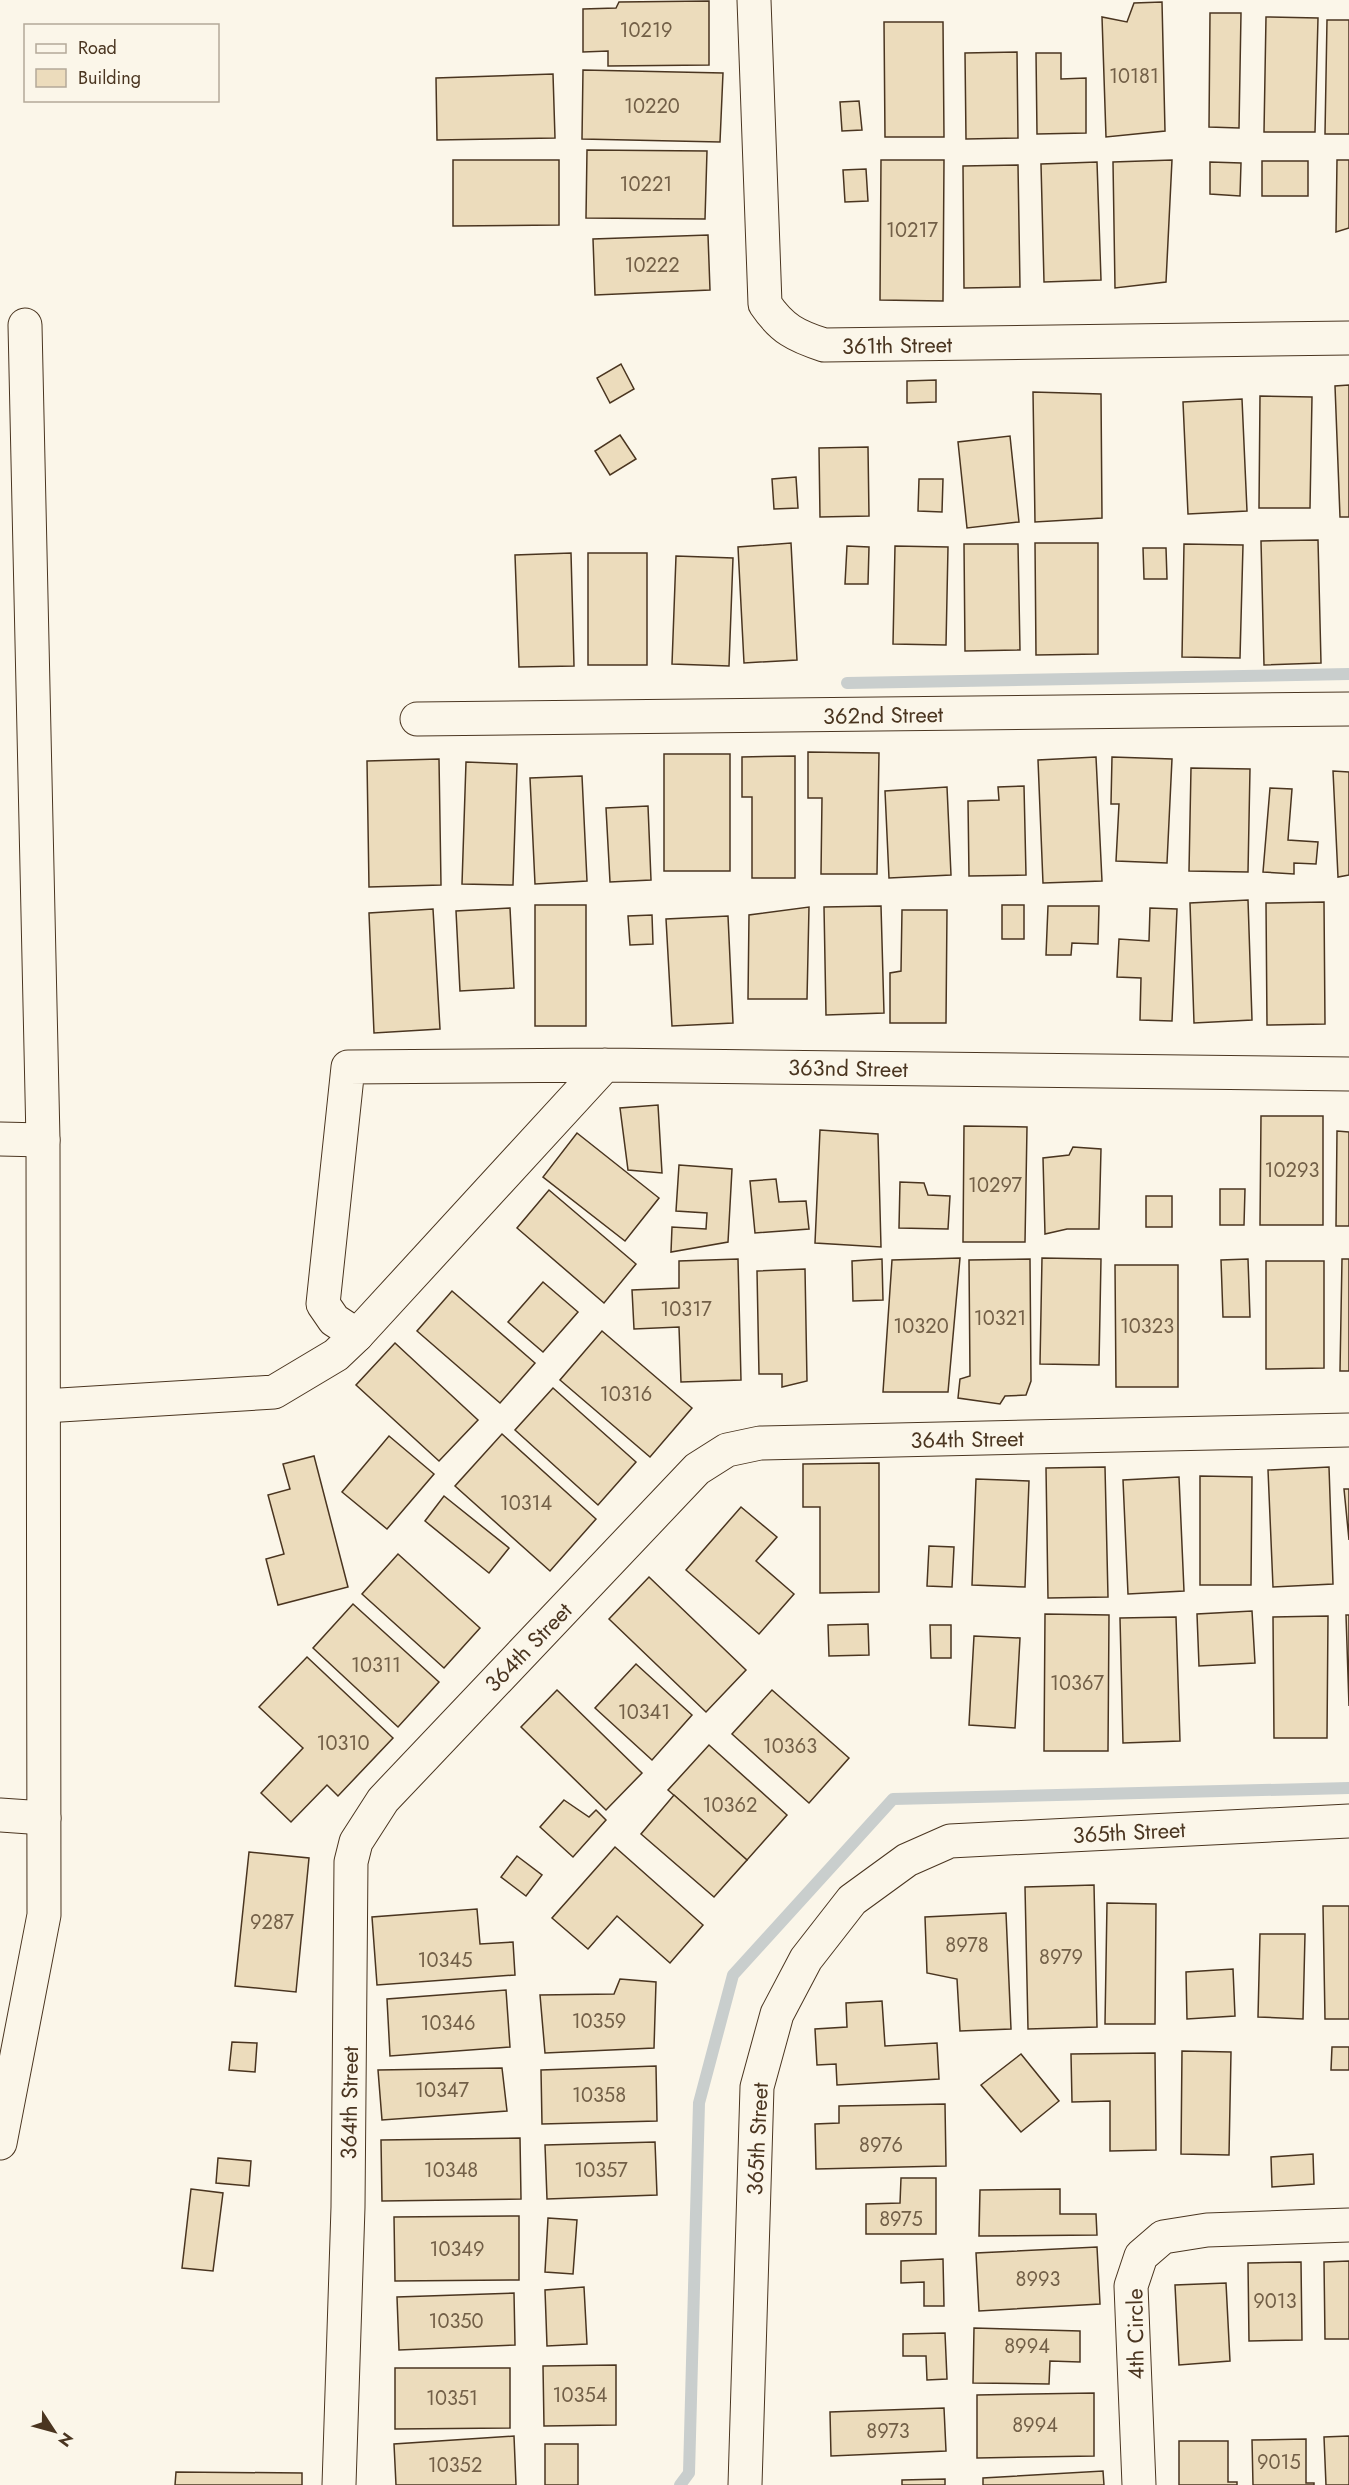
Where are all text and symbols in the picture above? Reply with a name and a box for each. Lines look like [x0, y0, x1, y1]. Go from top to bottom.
house number: 10219 [620, 16, 672, 45]
legend [24, 24, 219, 102]
text: Road [78, 35, 117, 61]
house number: 10181 [1109, 62, 1159, 91]
text: Building [78, 65, 141, 91]
house number: 10220 [624, 92, 680, 121]
house number: 10221 [620, 170, 672, 199]
house number: 10217 [886, 216, 938, 245]
house number: 10222 [624, 251, 680, 280]
street label: 361th Street [841, 328, 953, 362]
street label: 362nd Street [823, 698, 944, 732]
street label: 363nd Street [788, 1051, 909, 1085]
house number: 10293 [1265, 1156, 1319, 1185]
house number: 10297 [968, 1171, 1022, 1200]
house number: 10317 [660, 1295, 712, 1324]
house number: 10321 [974, 1304, 1026, 1333]
house number: 10320 [893, 1312, 949, 1341]
house number: 10323 [1120, 1312, 1174, 1341]
house number: 10316 [600, 1380, 652, 1409]
street label: 364th Street [910, 1422, 1025, 1456]
house number: 10314 [500, 1489, 553, 1518]
street label: 364th Street [477, 1595, 579, 1699]
house number: 10311 [351, 1651, 401, 1680]
house number: 10367 [1050, 1669, 1104, 1698]
house number: 10341 [618, 1698, 670, 1727]
house number: 10310 [317, 1729, 369, 1758]
house number: 10363 [763, 1732, 817, 1761]
house number: 10362 [703, 1791, 757, 1820]
street label: 365th Street [1072, 1813, 1187, 1851]
house number: 9287 [250, 1908, 295, 1937]
house number: 8978 [945, 1931, 989, 1960]
house number: 8979 [1039, 1943, 1083, 1972]
house number: 10345 [418, 1946, 472, 1975]
house number: 10359 [572, 2007, 626, 2036]
house number: 10346 [420, 2009, 476, 2038]
street label: 364th Street [332, 2045, 366, 2160]
house number: 10347 [415, 2076, 470, 2105]
house number: 10358 [572, 2081, 626, 2110]
street label: 365th Street [738, 2081, 776, 2196]
house number: 8976 [859, 2131, 903, 2160]
house number: 10348 [424, 2156, 478, 2185]
house number: 10357 [574, 2156, 628, 2185]
house number: 8975 [879, 2205, 923, 2234]
house number: 10349 [429, 2235, 485, 2264]
house number: 8993 [1016, 2265, 1061, 2294]
house number: 9013 [1253, 2287, 1297, 2316]
street label: 4th Circle [1118, 2288, 1152, 2380]
house number: 10350 [428, 2307, 484, 2336]
house number: 8994 [1004, 2332, 1050, 2361]
house number: 10354 [553, 2381, 608, 2410]
house number: 10351 [426, 2384, 478, 2413]
north arrow [24, 2401, 84, 2461]
house number: 8994 [1012, 2411, 1058, 2440]
house number: 8973 [866, 2417, 910, 2446]
text: N [53, 2428, 79, 2451]
house number: 9015 [1257, 2448, 1301, 2477]
house number: 10352 [428, 2451, 482, 2480]

